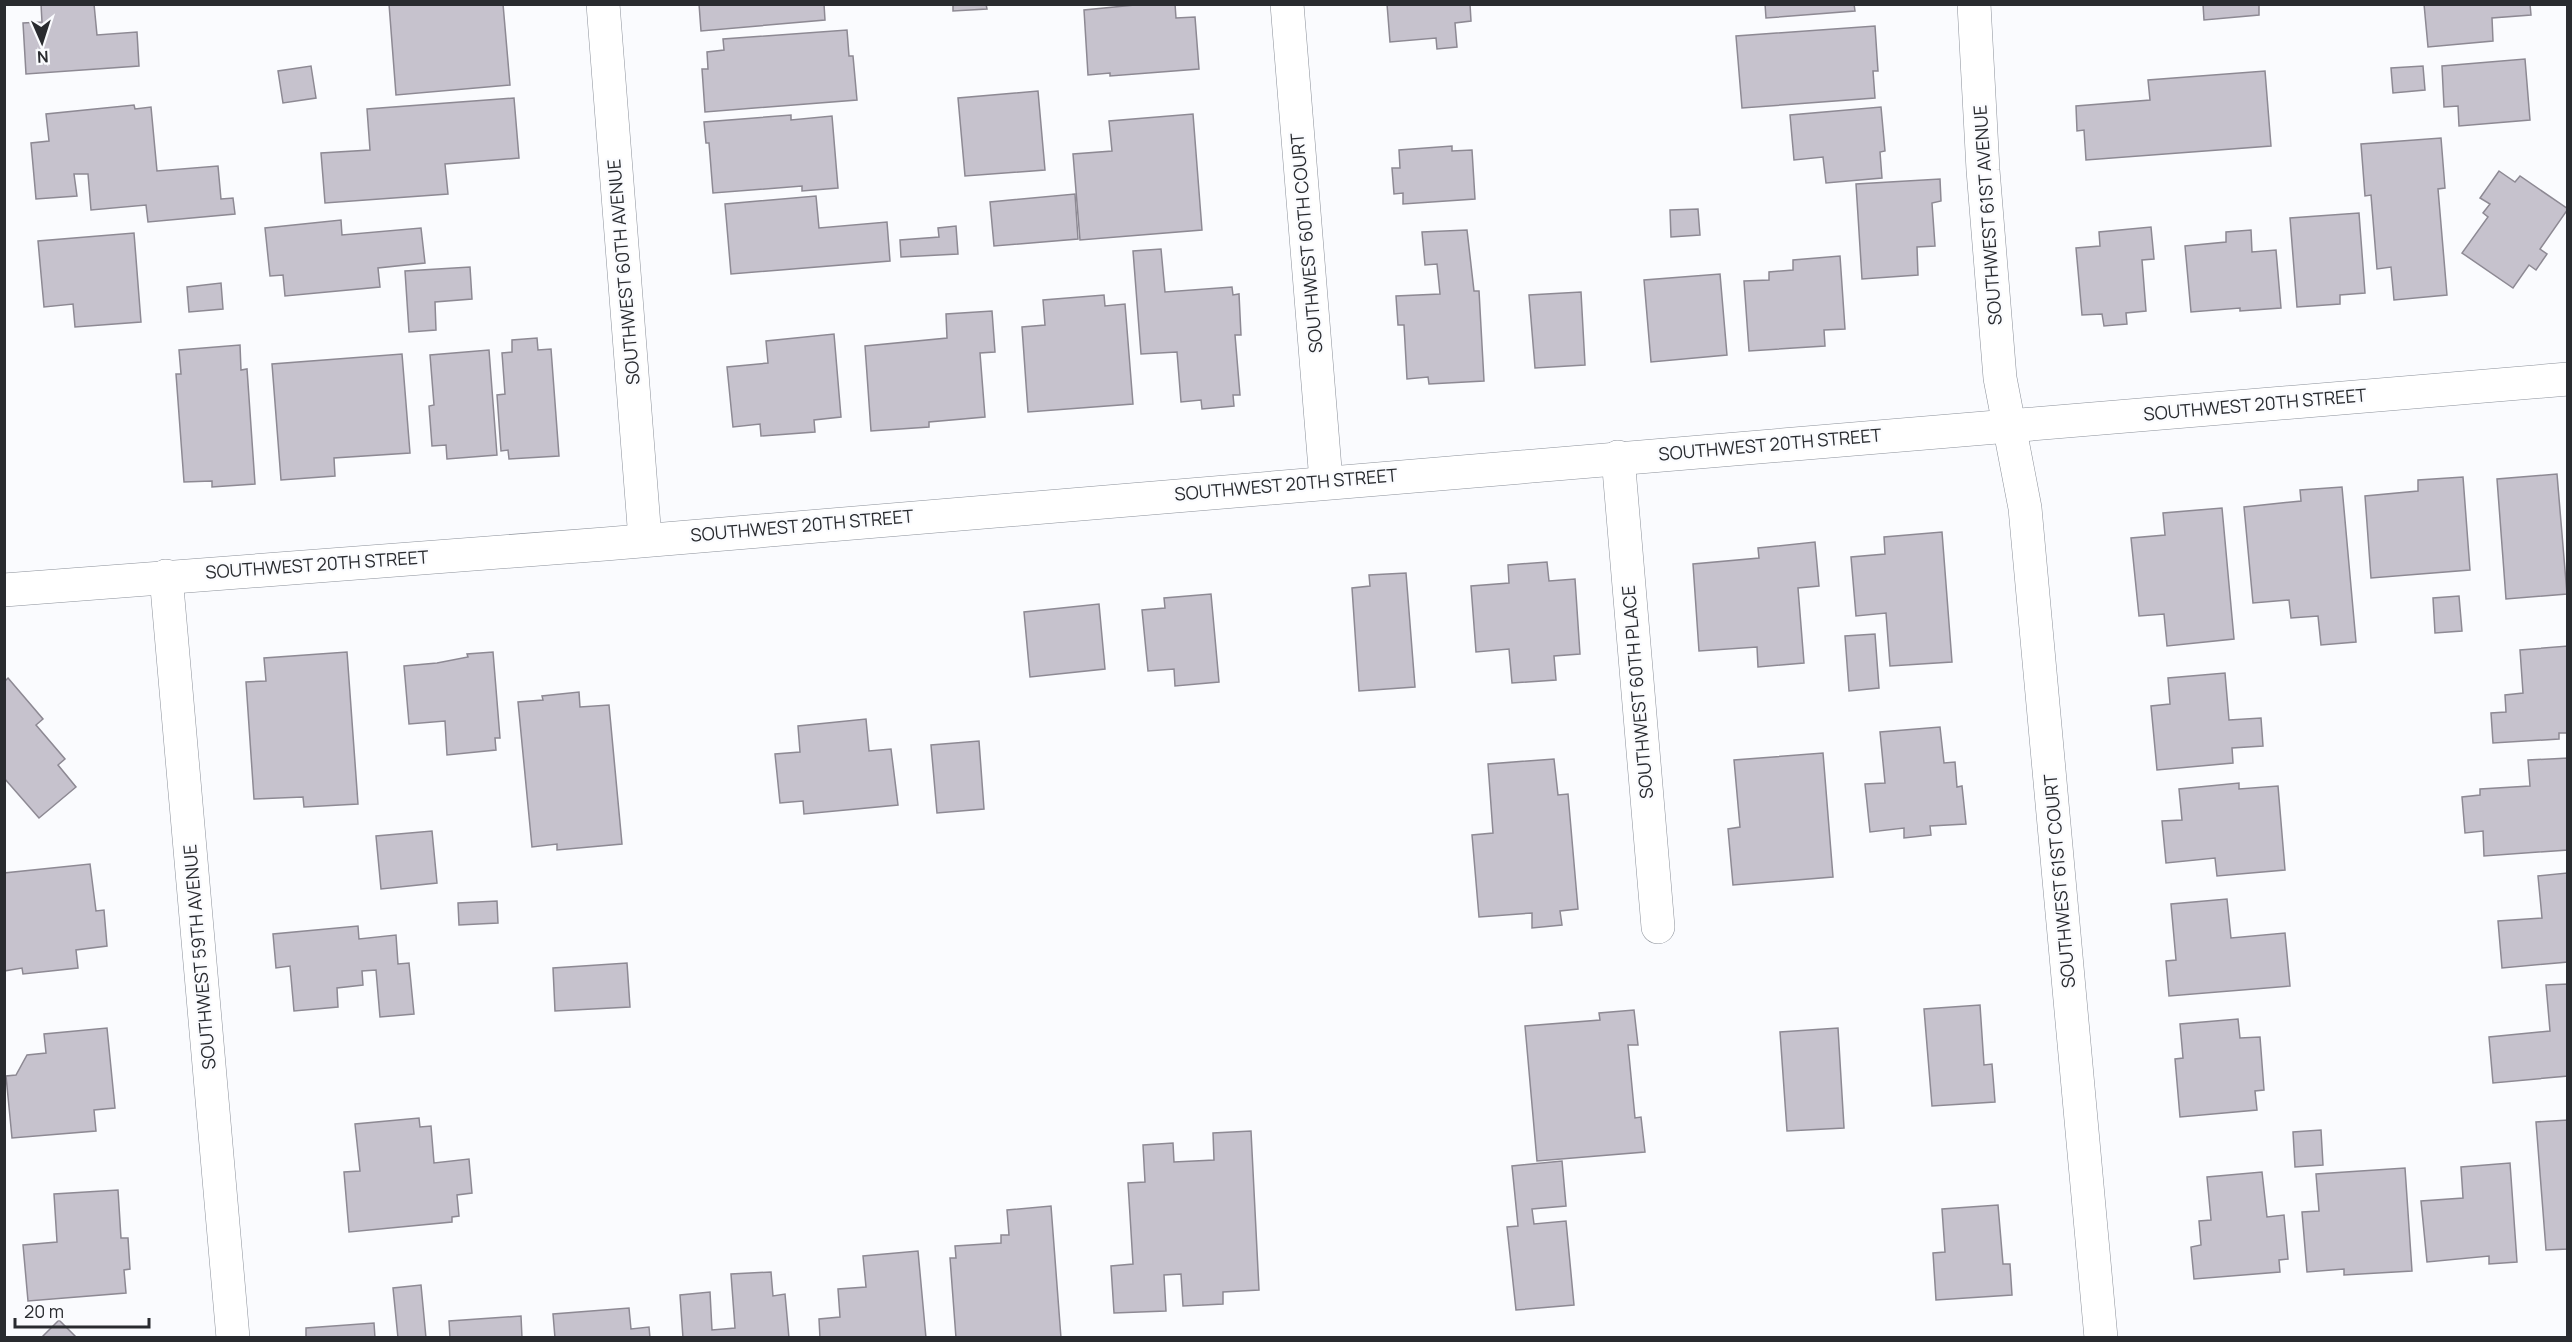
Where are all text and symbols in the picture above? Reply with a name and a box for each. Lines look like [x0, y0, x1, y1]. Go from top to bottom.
north arrow [12, 12, 72, 72]
text: N [36, 46, 49, 68]
street label: SOUTHWEST 61ST AVENUE [1967, 104, 2007, 326]
street label: SOUTHWEST 60TH COURT [1284, 132, 1328, 354]
street label: SOUTHWEST 60TH AVENUE [601, 158, 645, 386]
street label: SOUTHWEST 20TH STREET [2142, 382, 2368, 426]
street label: SOUTHWEST 20TH STREET [1657, 422, 1883, 466]
street label: SOUTHWEST 20TH STREET [1173, 462, 1399, 506]
street label: SOUTHWEST 20TH STREET [689, 503, 915, 547]
street label: SOUTHWEST 20TH STREET [205, 544, 430, 584]
street label: SOUTHWEST 60TH PLACE [1616, 584, 1658, 800]
street label: SOUTHWEST 61ST COURT [2038, 773, 2080, 989]
street label: SOUTHWEST 59TH AVENUE [177, 843, 221, 1071]
scale bar [15, 1291, 148, 1329]
text: 20 m [24, 1299, 64, 1323]

